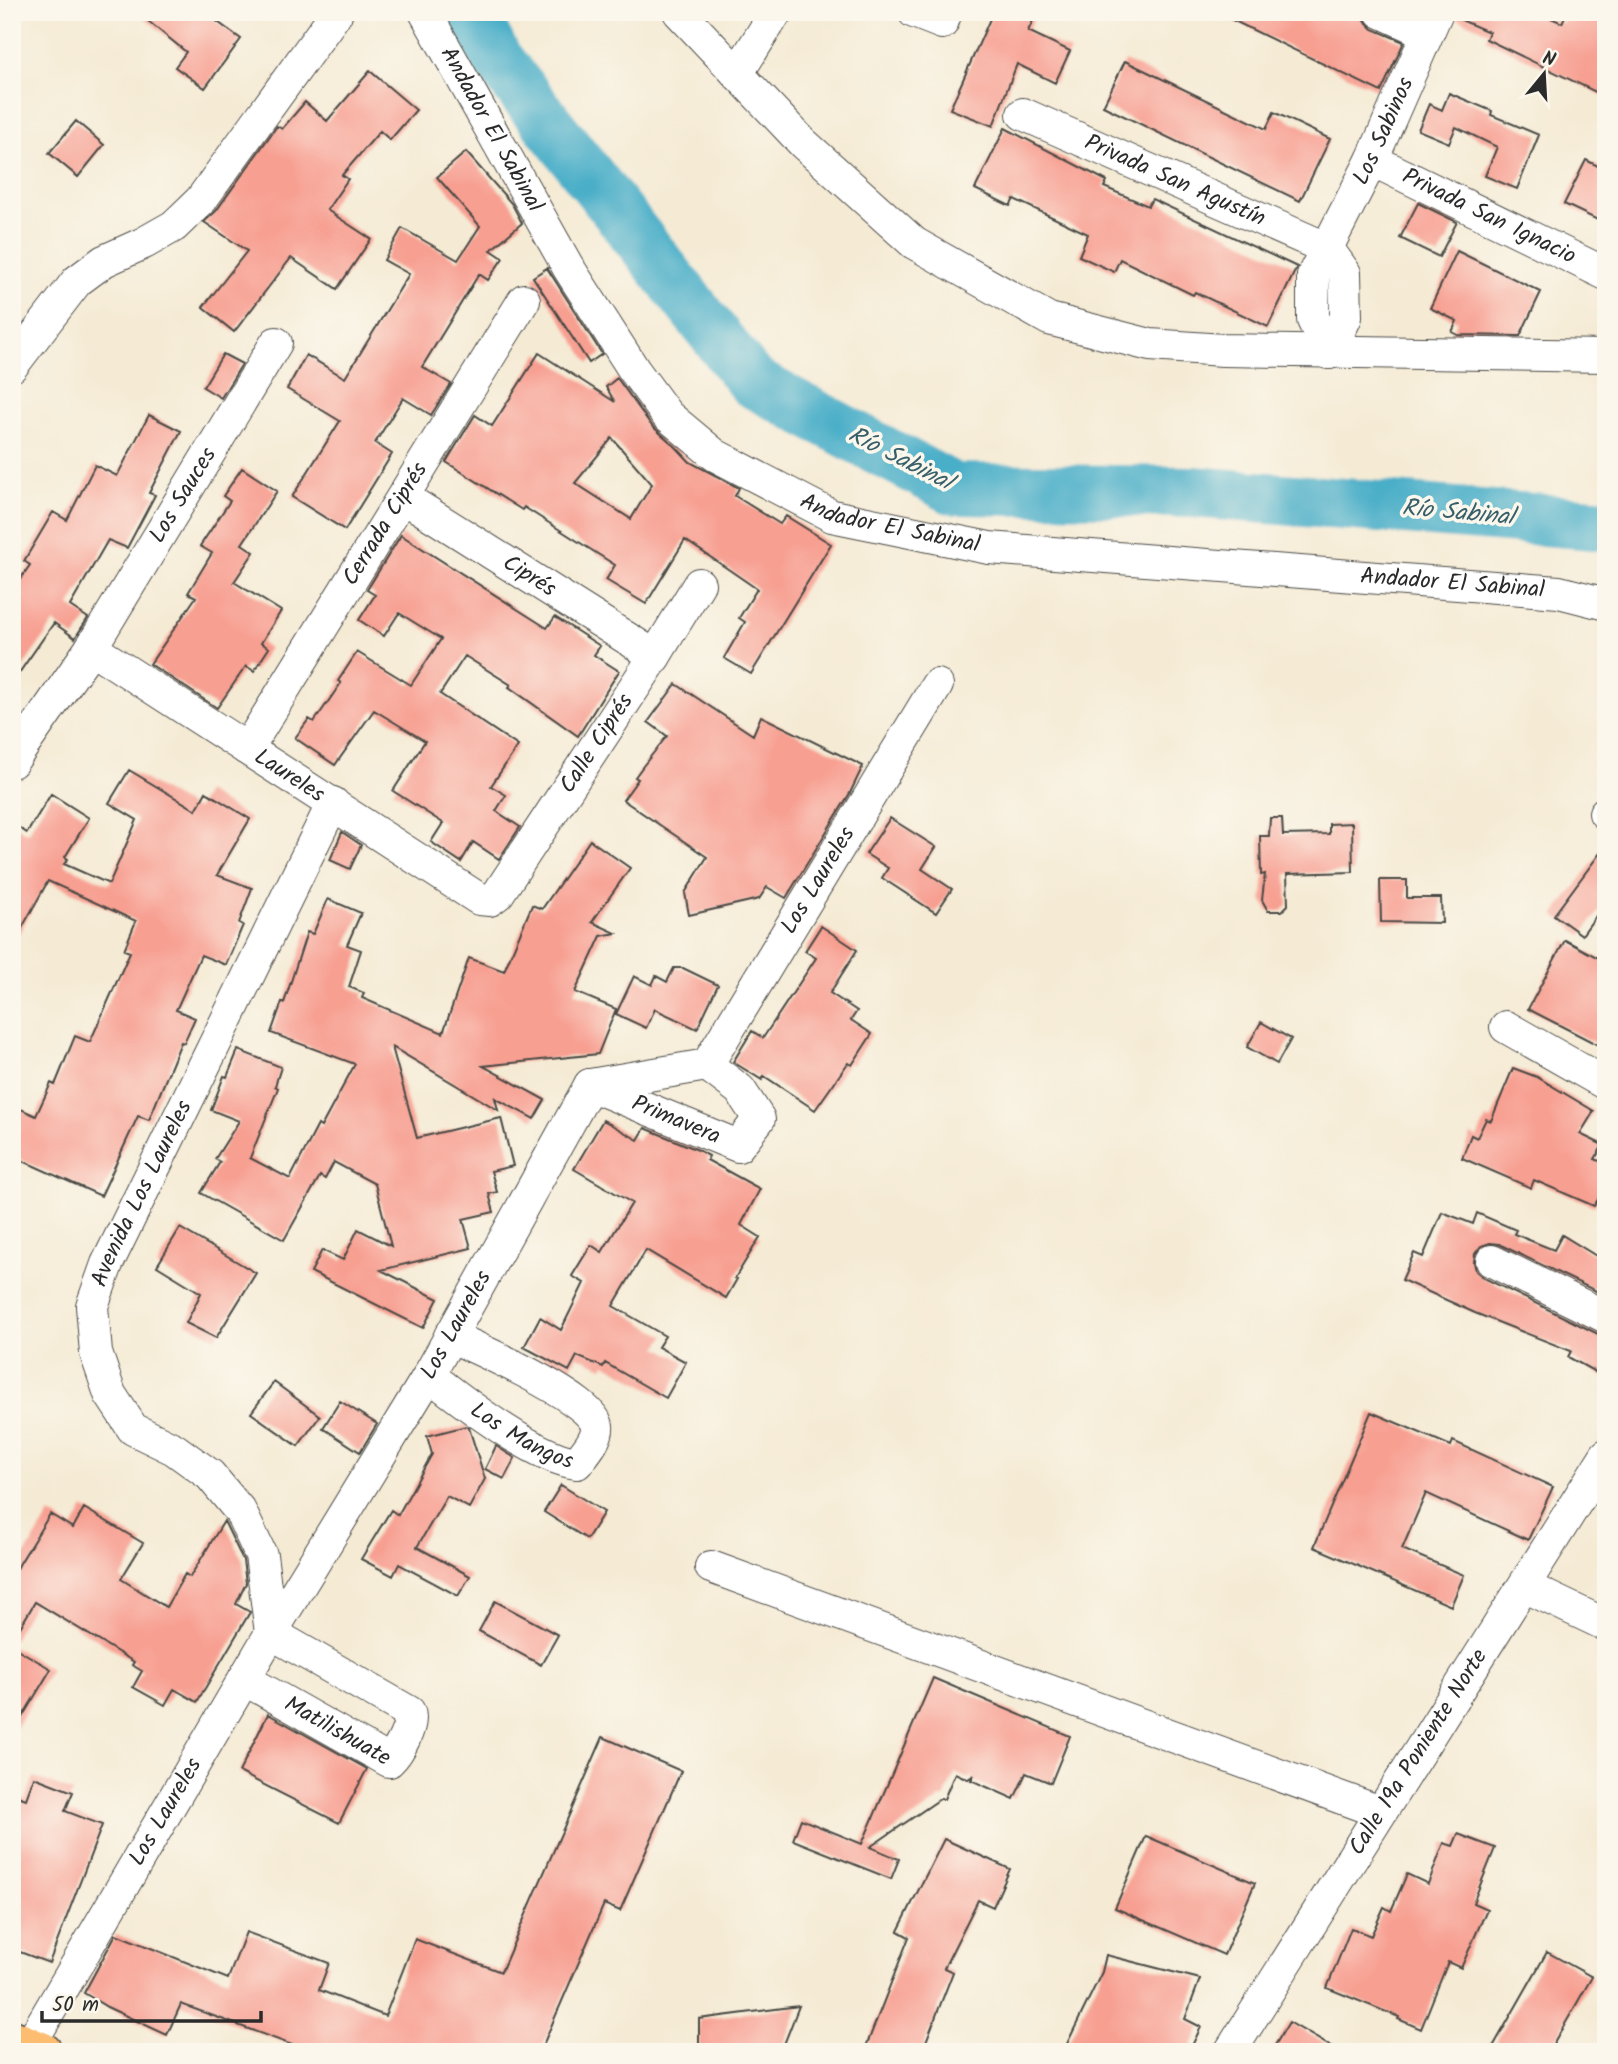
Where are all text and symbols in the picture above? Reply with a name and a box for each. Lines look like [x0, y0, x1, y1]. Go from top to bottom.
north arrow [1510, 38, 1580, 108]
street label: Andador El Sabinal [430, 40, 552, 220]
text: N [1538, 44, 1559, 76]
street label: Los Sabinos [1344, 71, 1424, 192]
street label: Privada San Agustín [1079, 125, 1271, 237]
street label: Privada San Ignacio [1396, 159, 1582, 275]
water label: Río Sabinal [841, 416, 963, 504]
street label: Los Sauces [140, 441, 227, 550]
street label: Cerrada Ciprés [334, 455, 438, 593]
street label: Andador El Sabinal [793, 484, 983, 564]
water label: Río Sabinal [1400, 489, 1520, 538]
street label: Ciprés [495, 546, 563, 607]
street label: Andador El Sabinal [1359, 559, 1546, 609]
street label: Calle Ciprés [551, 687, 643, 801]
street label: Laureles [247, 740, 332, 813]
street label: Los Laureles [772, 820, 865, 942]
street label: Primavera [626, 1086, 726, 1155]
street label: Avenida Los Laureles [82, 1094, 203, 1292]
street label: Los Laureles [412, 1264, 502, 1387]
street label: Los Mangos [462, 1393, 577, 1480]
street label: Calle 19a Poniente Norte [1340, 1642, 1497, 1863]
street label: Matilishuate [277, 1687, 397, 1776]
street label: Los Laureles [120, 1751, 212, 1873]
scale bar [42, 1980, 261, 2024]
text: 50 m [52, 1989, 99, 2022]

